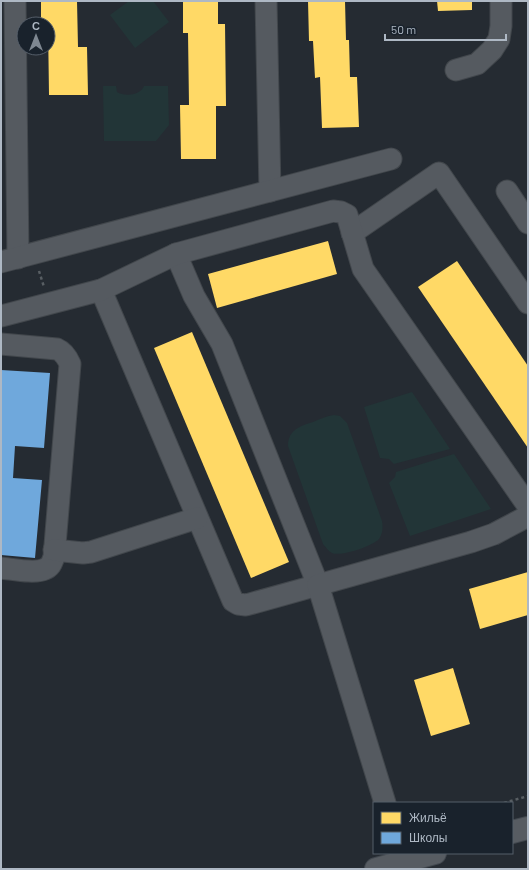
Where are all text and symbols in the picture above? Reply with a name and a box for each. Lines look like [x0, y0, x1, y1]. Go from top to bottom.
north arrow [16, 16, 56, 56]
scale bar [385, 16, 506, 42]
text: С [32, 19, 40, 32]
text: 50 m [391, 22, 416, 36]
legend [373, 802, 513, 854]
text: Жильё [409, 810, 447, 824]
text: Школы [409, 830, 447, 844]

